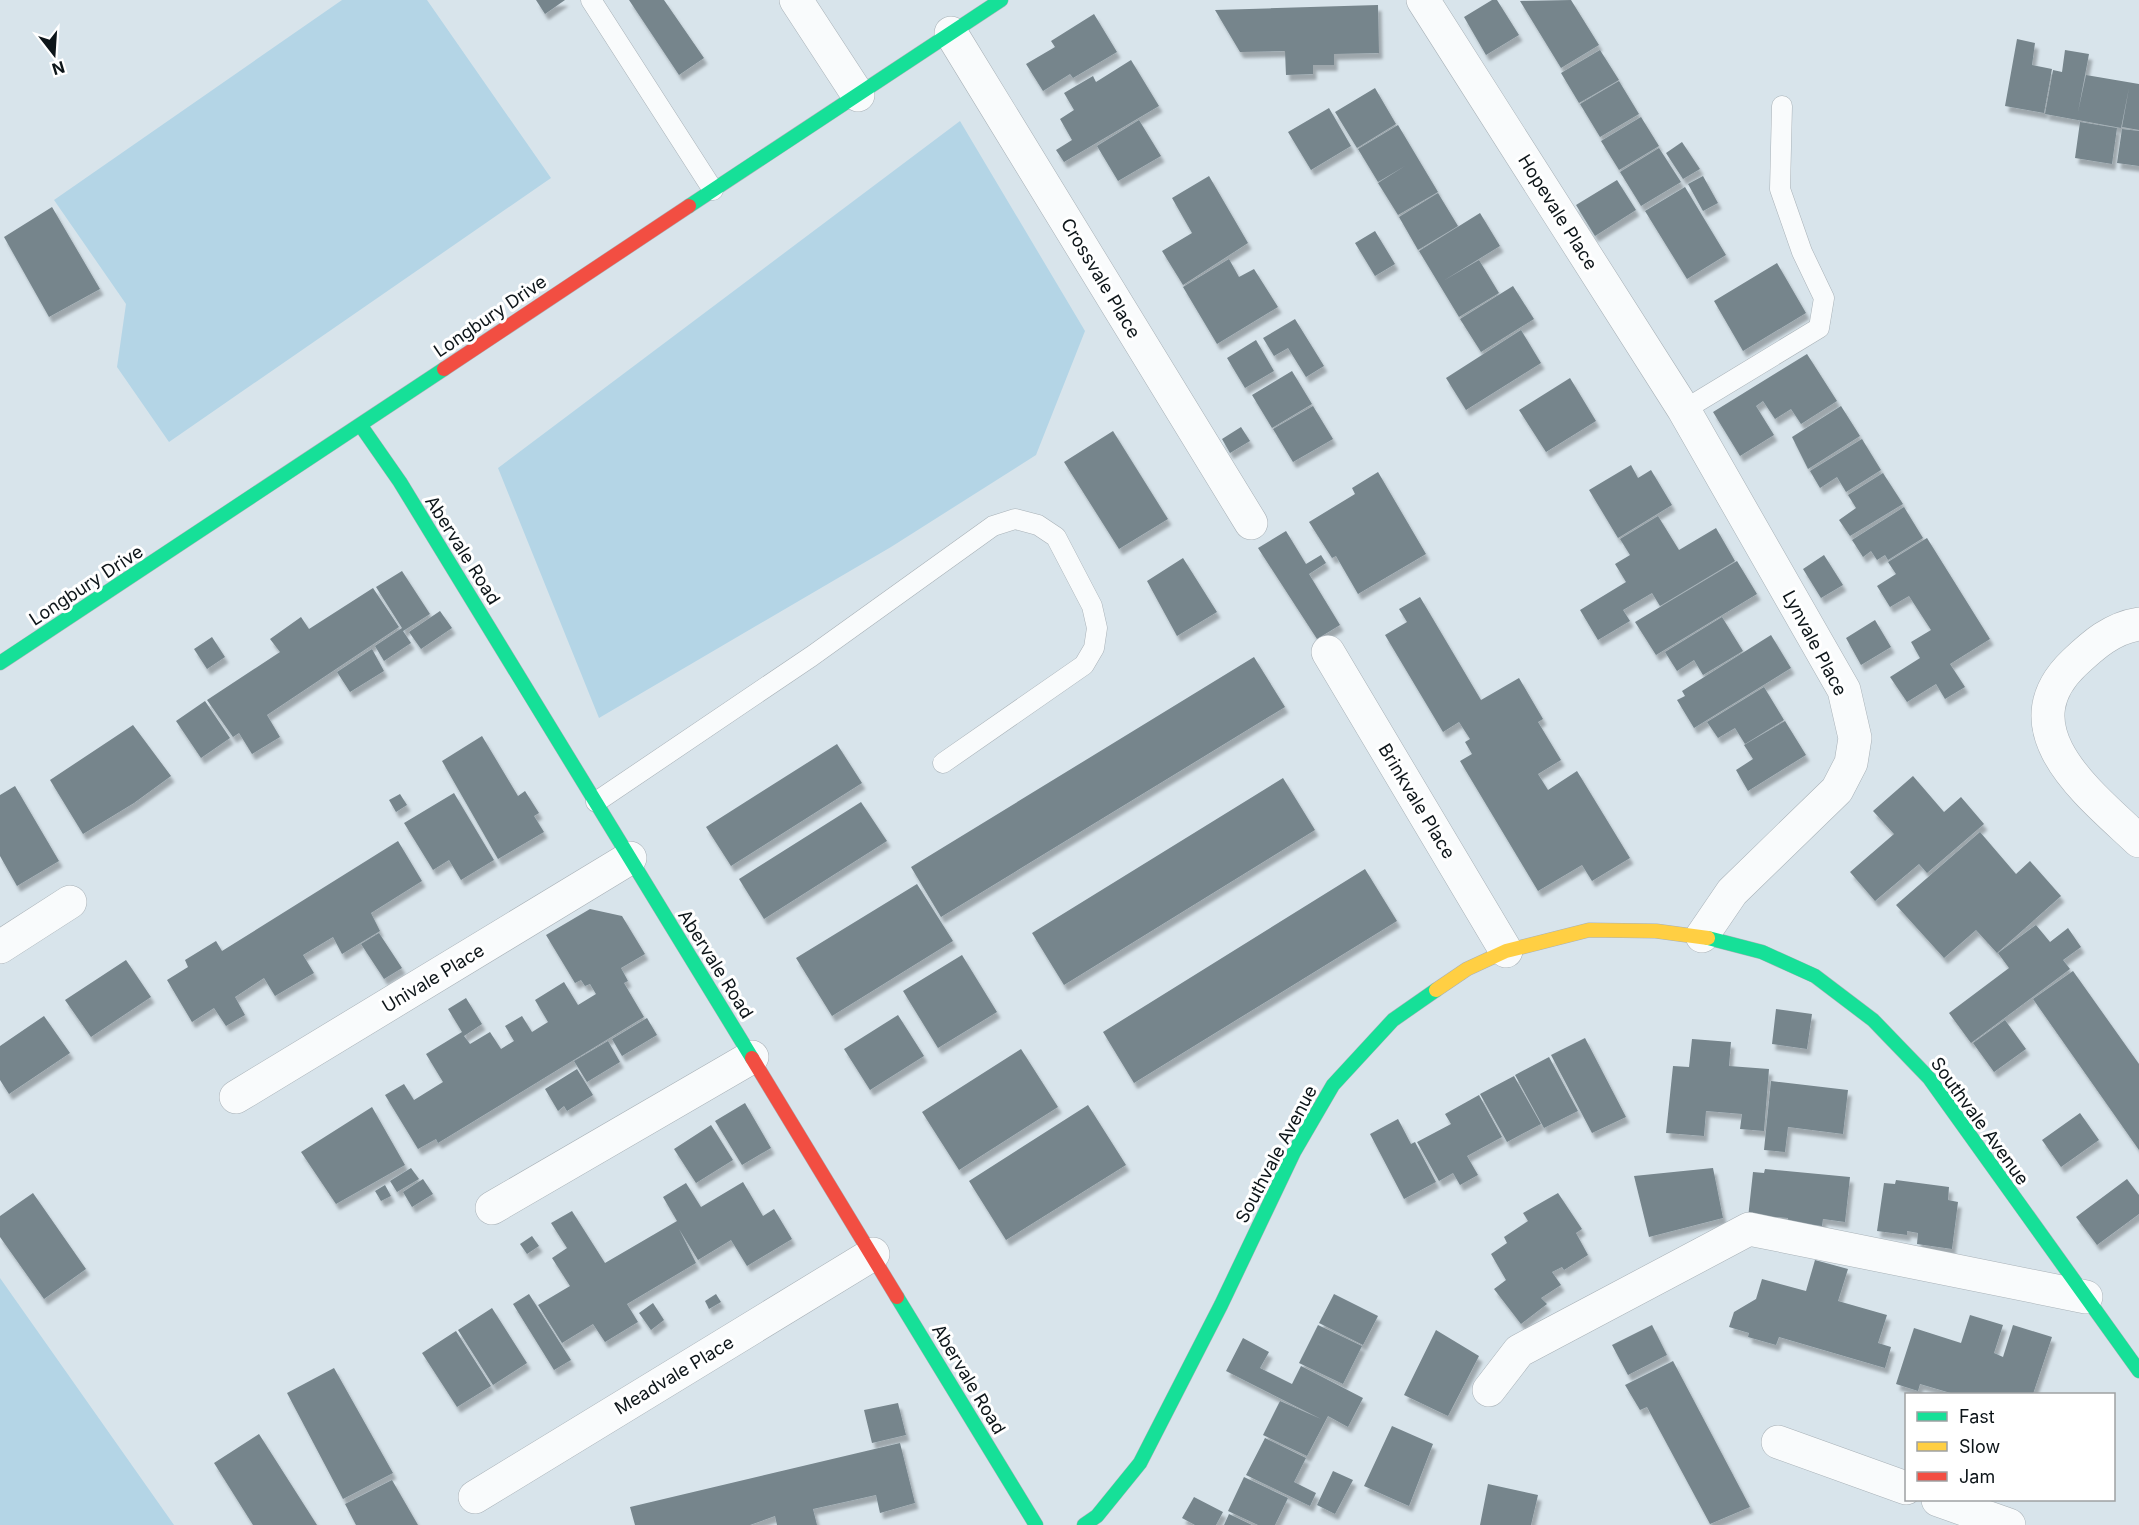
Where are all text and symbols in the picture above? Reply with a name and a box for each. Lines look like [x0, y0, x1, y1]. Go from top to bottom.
north arrow [24, 24, 84, 84]
text: N [50, 57, 67, 80]
street label: Hopevale Place [1514, 150, 1602, 274]
street label: Crossvale Place [1057, 214, 1145, 342]
street label: Longbury Drive [430, 271, 550, 361]
street label: Abervale Road [421, 492, 505, 608]
street label: Longbury Drive [25, 540, 147, 630]
street label: Lynvale Place [1778, 587, 1852, 699]
street label: Brinkvale Place [1374, 740, 1460, 862]
street label: Abervale Road [674, 906, 758, 1022]
street label: Univale Place [378, 939, 488, 1017]
street label: Southvale Avenue [1927, 1053, 2033, 1189]
street label: Southvale Avenue [1231, 1082, 1321, 1226]
street label: Abervale Road [928, 1320, 1010, 1438]
street label: Meadvale Place [611, 1331, 737, 1419]
legend [1905, 1393, 2115, 1501]
text: Fast [1959, 1406, 1995, 1427]
text: Slow [1959, 1436, 2000, 1457]
text: Jam [1959, 1466, 1995, 1487]

